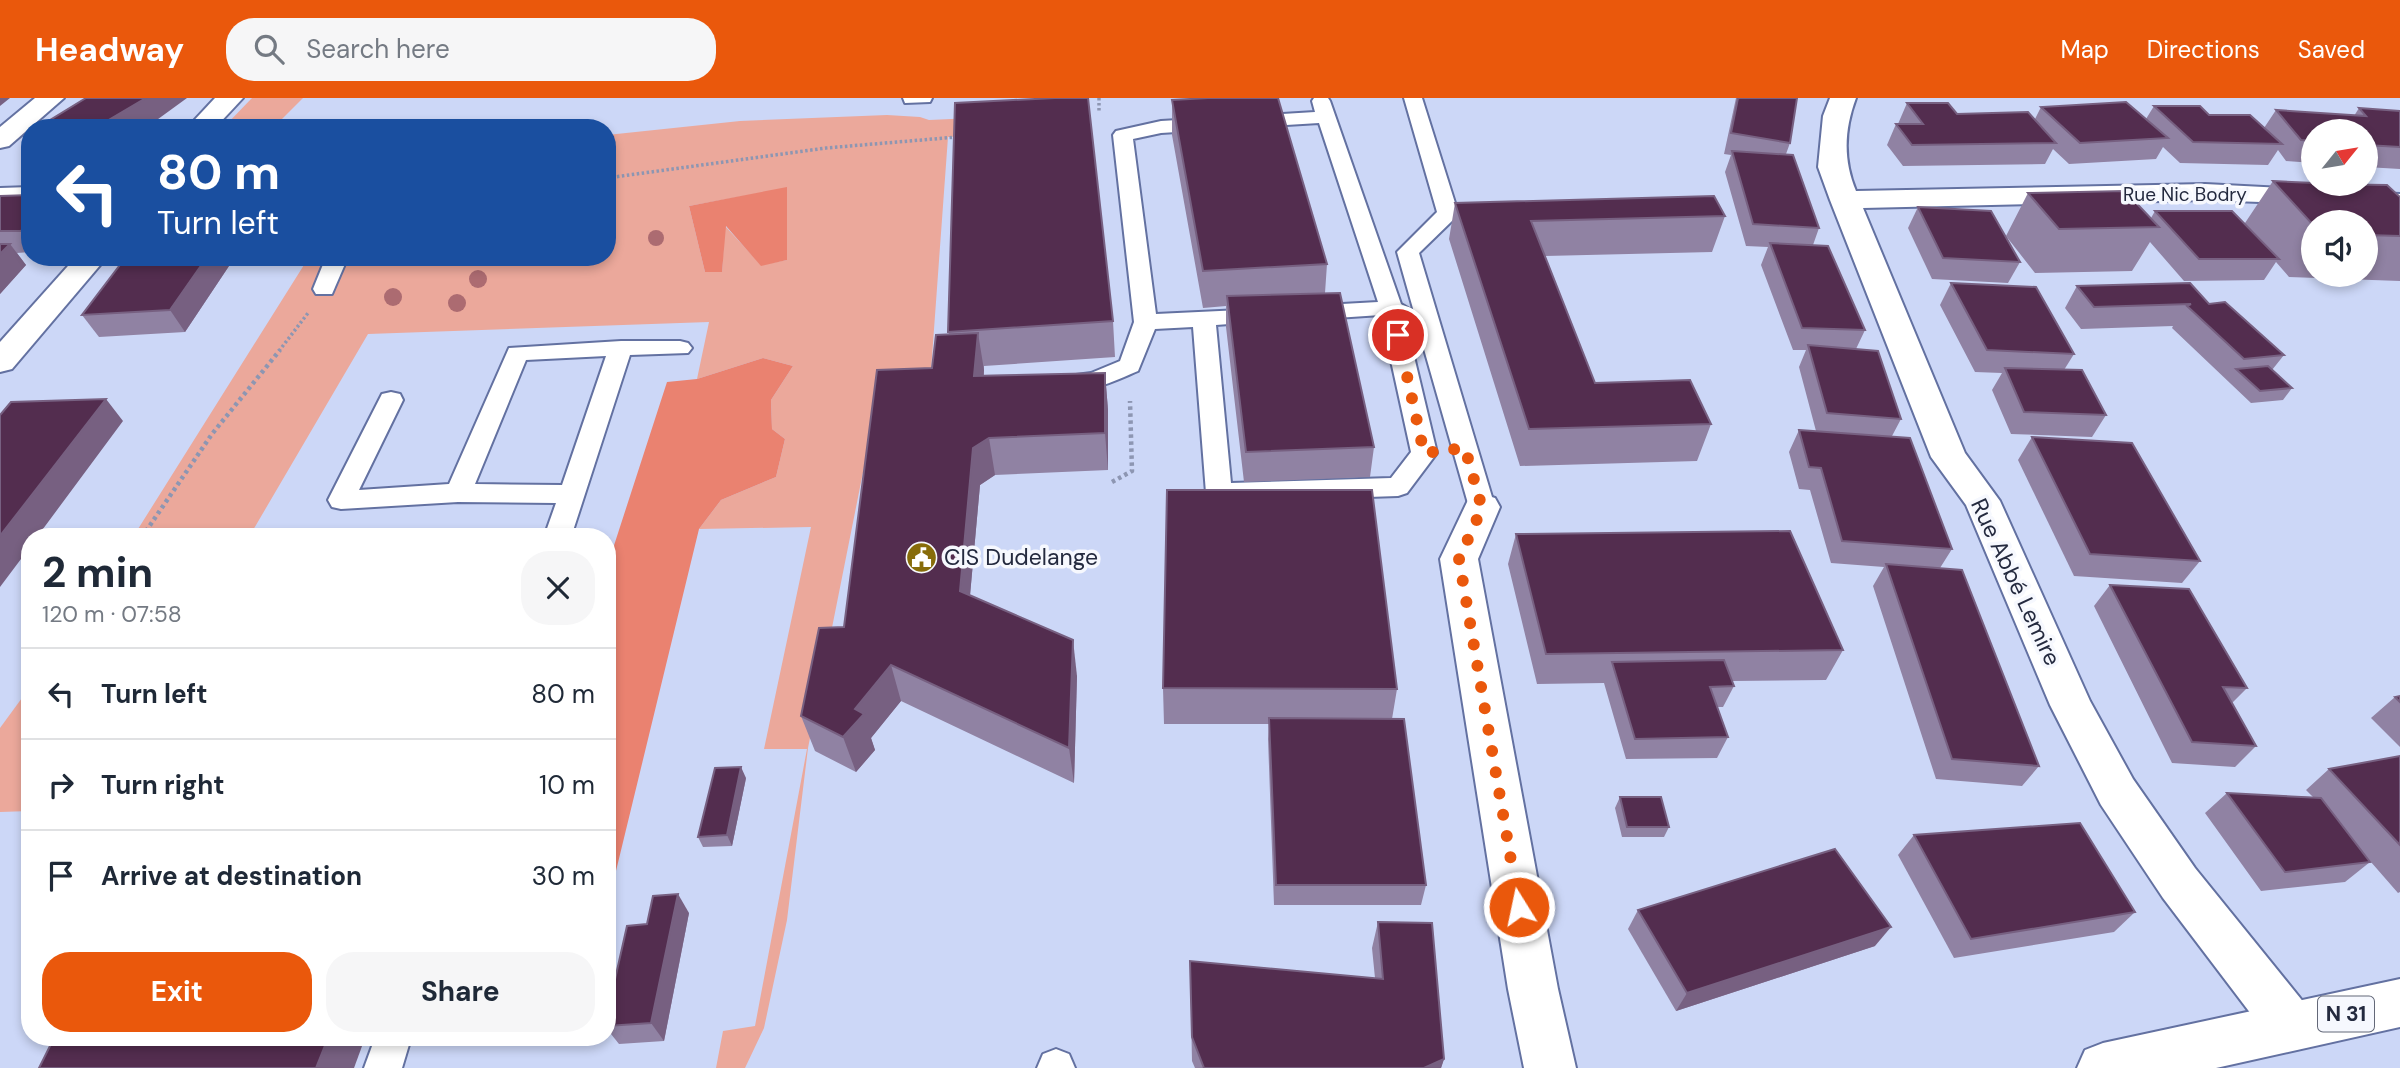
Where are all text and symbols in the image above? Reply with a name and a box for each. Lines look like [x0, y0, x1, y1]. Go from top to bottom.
search box [226, 18, 716, 81]
text: Headway [35, 28, 184, 71]
icon: search [250, 30, 288, 68]
text: Search here [306, 32, 450, 66]
text: Map [2061, 34, 2109, 65]
text: Directions [2147, 34, 2260, 65]
text: Saved [2298, 34, 2365, 65]
north arrow [2301, 119, 2378, 196]
map controls [2301, 119, 2378, 287]
text: 80 m [157, 140, 280, 204]
icon: left [42, 147, 133, 238]
street label: Rue Nic Bodry [2123, 182, 2247, 207]
text: Turn left [157, 202, 279, 244]
button: sound [2301, 210, 2378, 287]
pin [1368, 305, 1428, 365]
icon: arrive [1379, 316, 1417, 354]
street label: Rue Abbé Lemire [1964, 494, 2068, 670]
public building icon: CIS Dudelange [904, 540, 938, 574]
place label: CIS Dudelange [944, 542, 1098, 572]
text: 2 min [42, 545, 153, 600]
button: close [521, 551, 595, 625]
text: 120 m · 07:58 [42, 599, 182, 629]
icon: left [42, 675, 80, 713]
text: Turn left [101, 677, 208, 711]
text: 80 m [531, 677, 595, 711]
icon: right [42, 766, 80, 804]
text: Turn right [101, 768, 225, 802]
text: 10 m [539, 768, 595, 802]
icon: arrive [42, 857, 80, 895]
text: Arrive at destination [101, 859, 362, 893]
text: 30 m [532, 859, 595, 893]
position arrow [1482, 870, 1556, 944]
button: Exit [42, 952, 312, 1032]
button: Share [326, 952, 595, 1032]
road number: N 31 [2318, 996, 2374, 1032]

